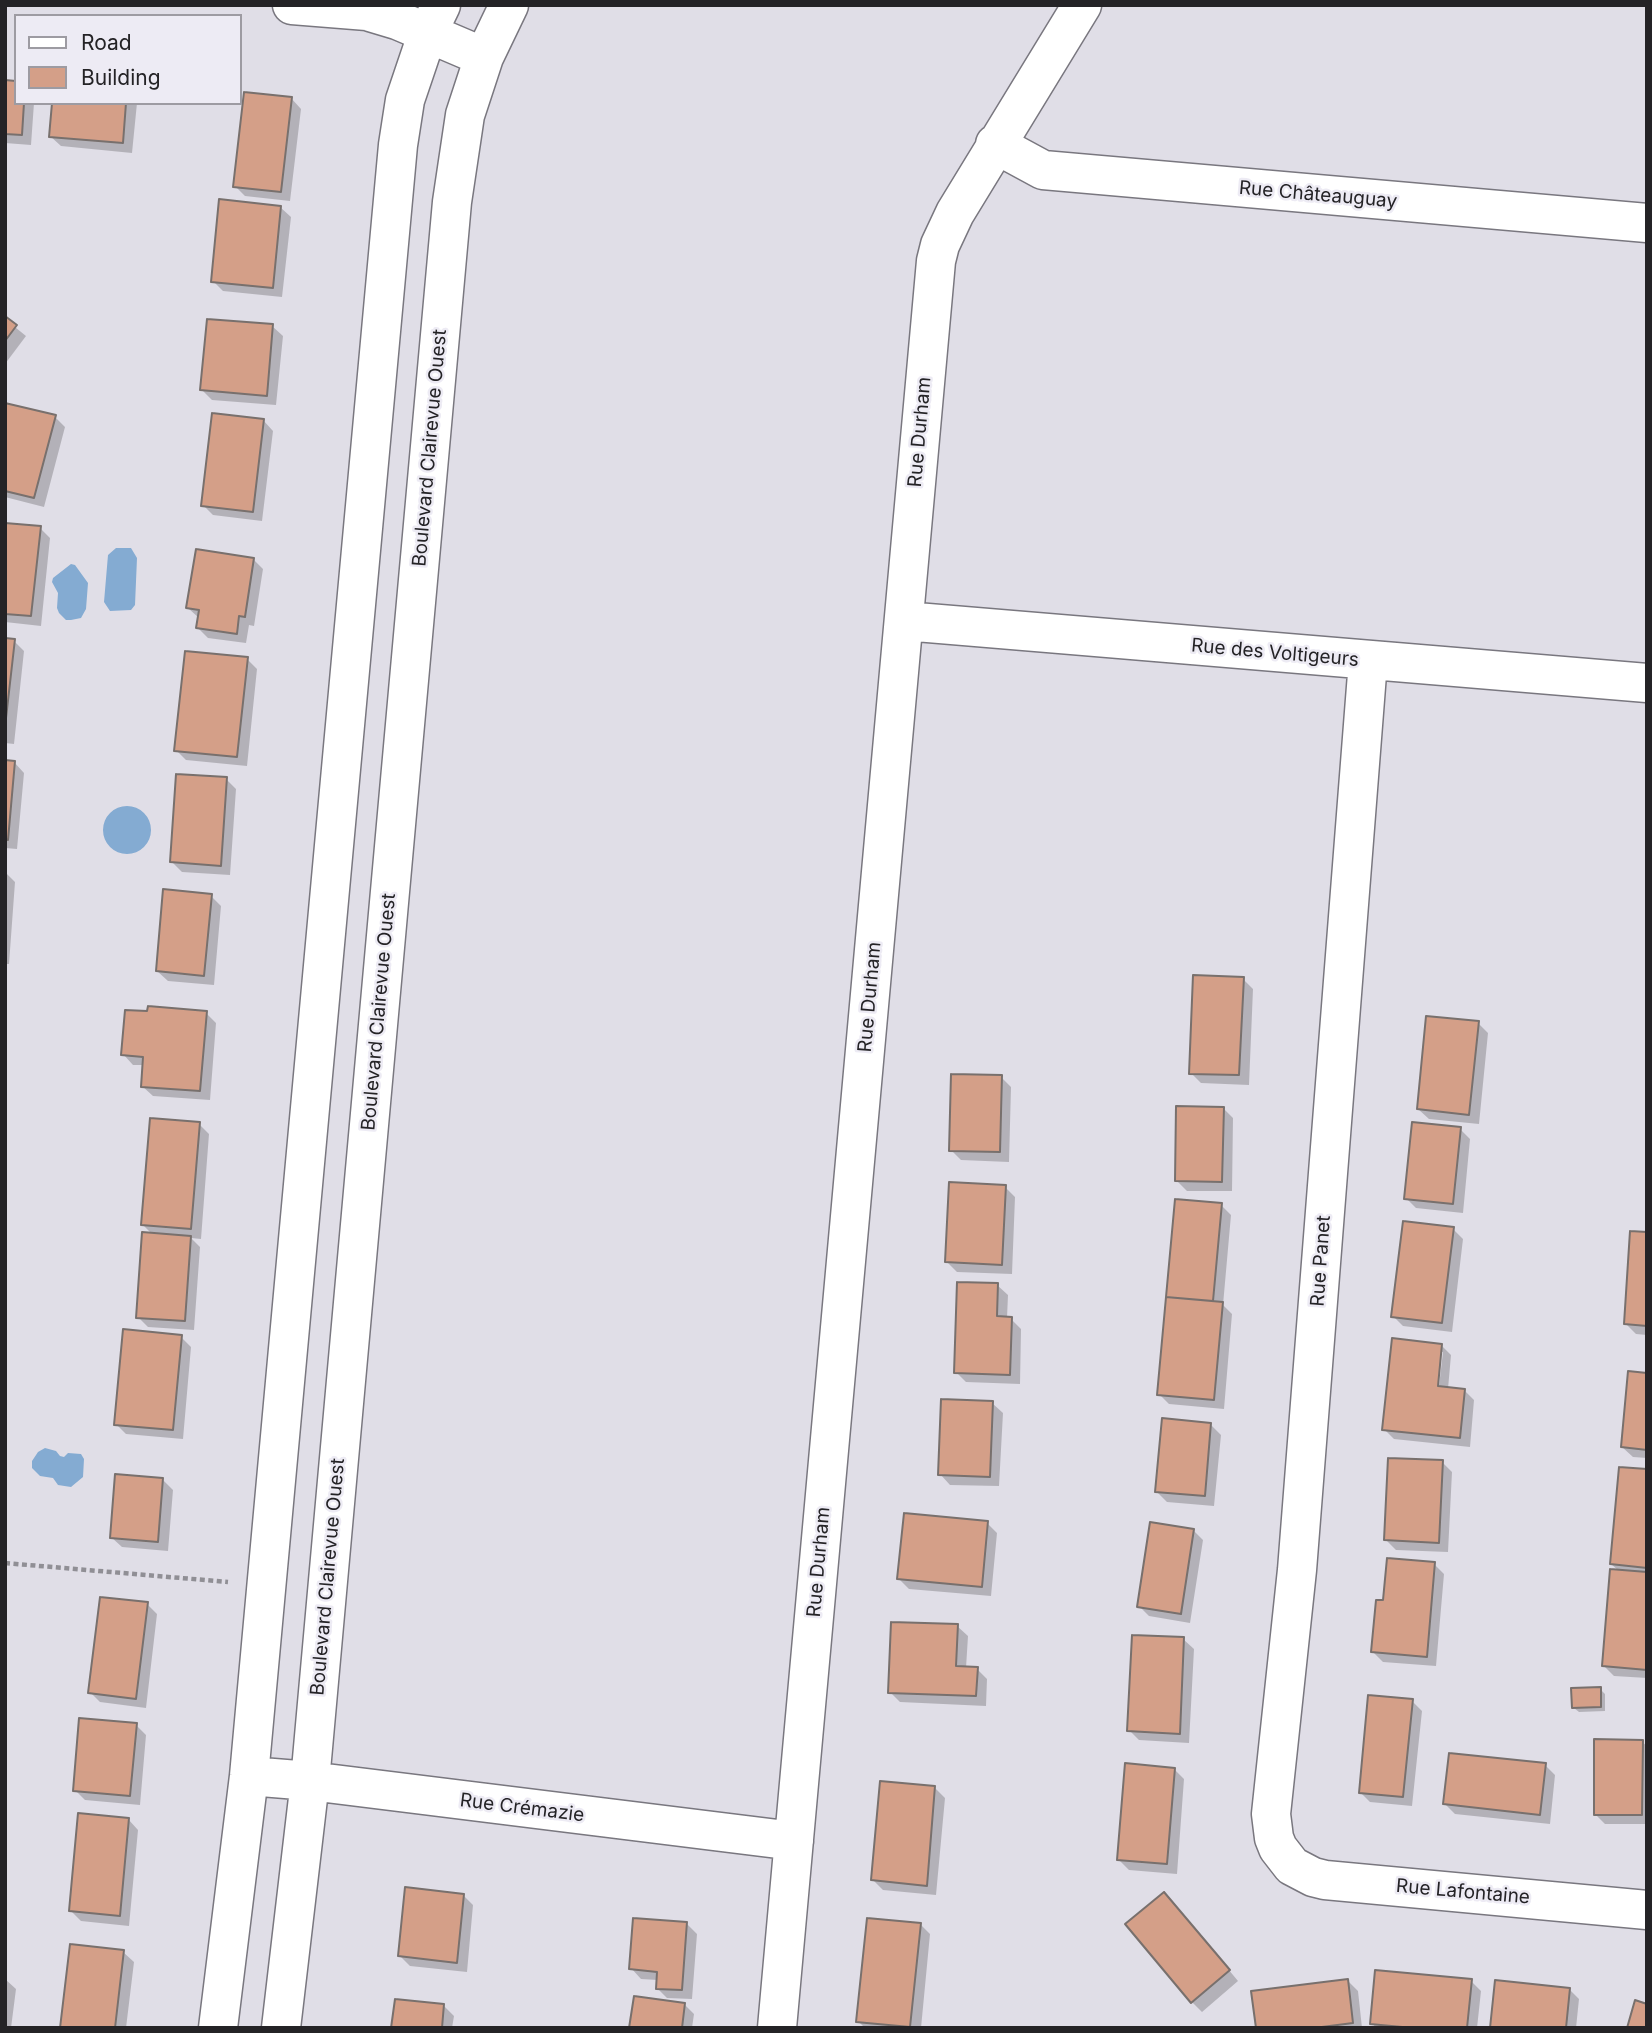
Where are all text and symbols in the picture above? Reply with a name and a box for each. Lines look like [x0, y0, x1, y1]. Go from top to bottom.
legend [14, 14, 242, 105]
text: Road [81, 30, 132, 55]
text: Building [81, 65, 161, 90]
street label: Rue Châteauguay [1238, 177, 1398, 213]
street label: Boulevard Clairevue Ouest [408, 328, 452, 568]
street label: Rue Durham [904, 376, 936, 488]
street label: Rue des Voltigeurs [1190, 634, 1360, 672]
street label: Boulevard Clairevue Ouest [357, 892, 401, 1132]
street label: Rue Durham [854, 941, 886, 1053]
street label: Rue Panet [1306, 1215, 1336, 1307]
street label: Boulevard Clairevue Ouest [306, 1457, 350, 1697]
street label: Rue Durham [803, 1506, 835, 1618]
street label: Rue Crémazie [458, 1789, 586, 1827]
street label: Rue Lafontaine [1395, 1875, 1531, 1909]

